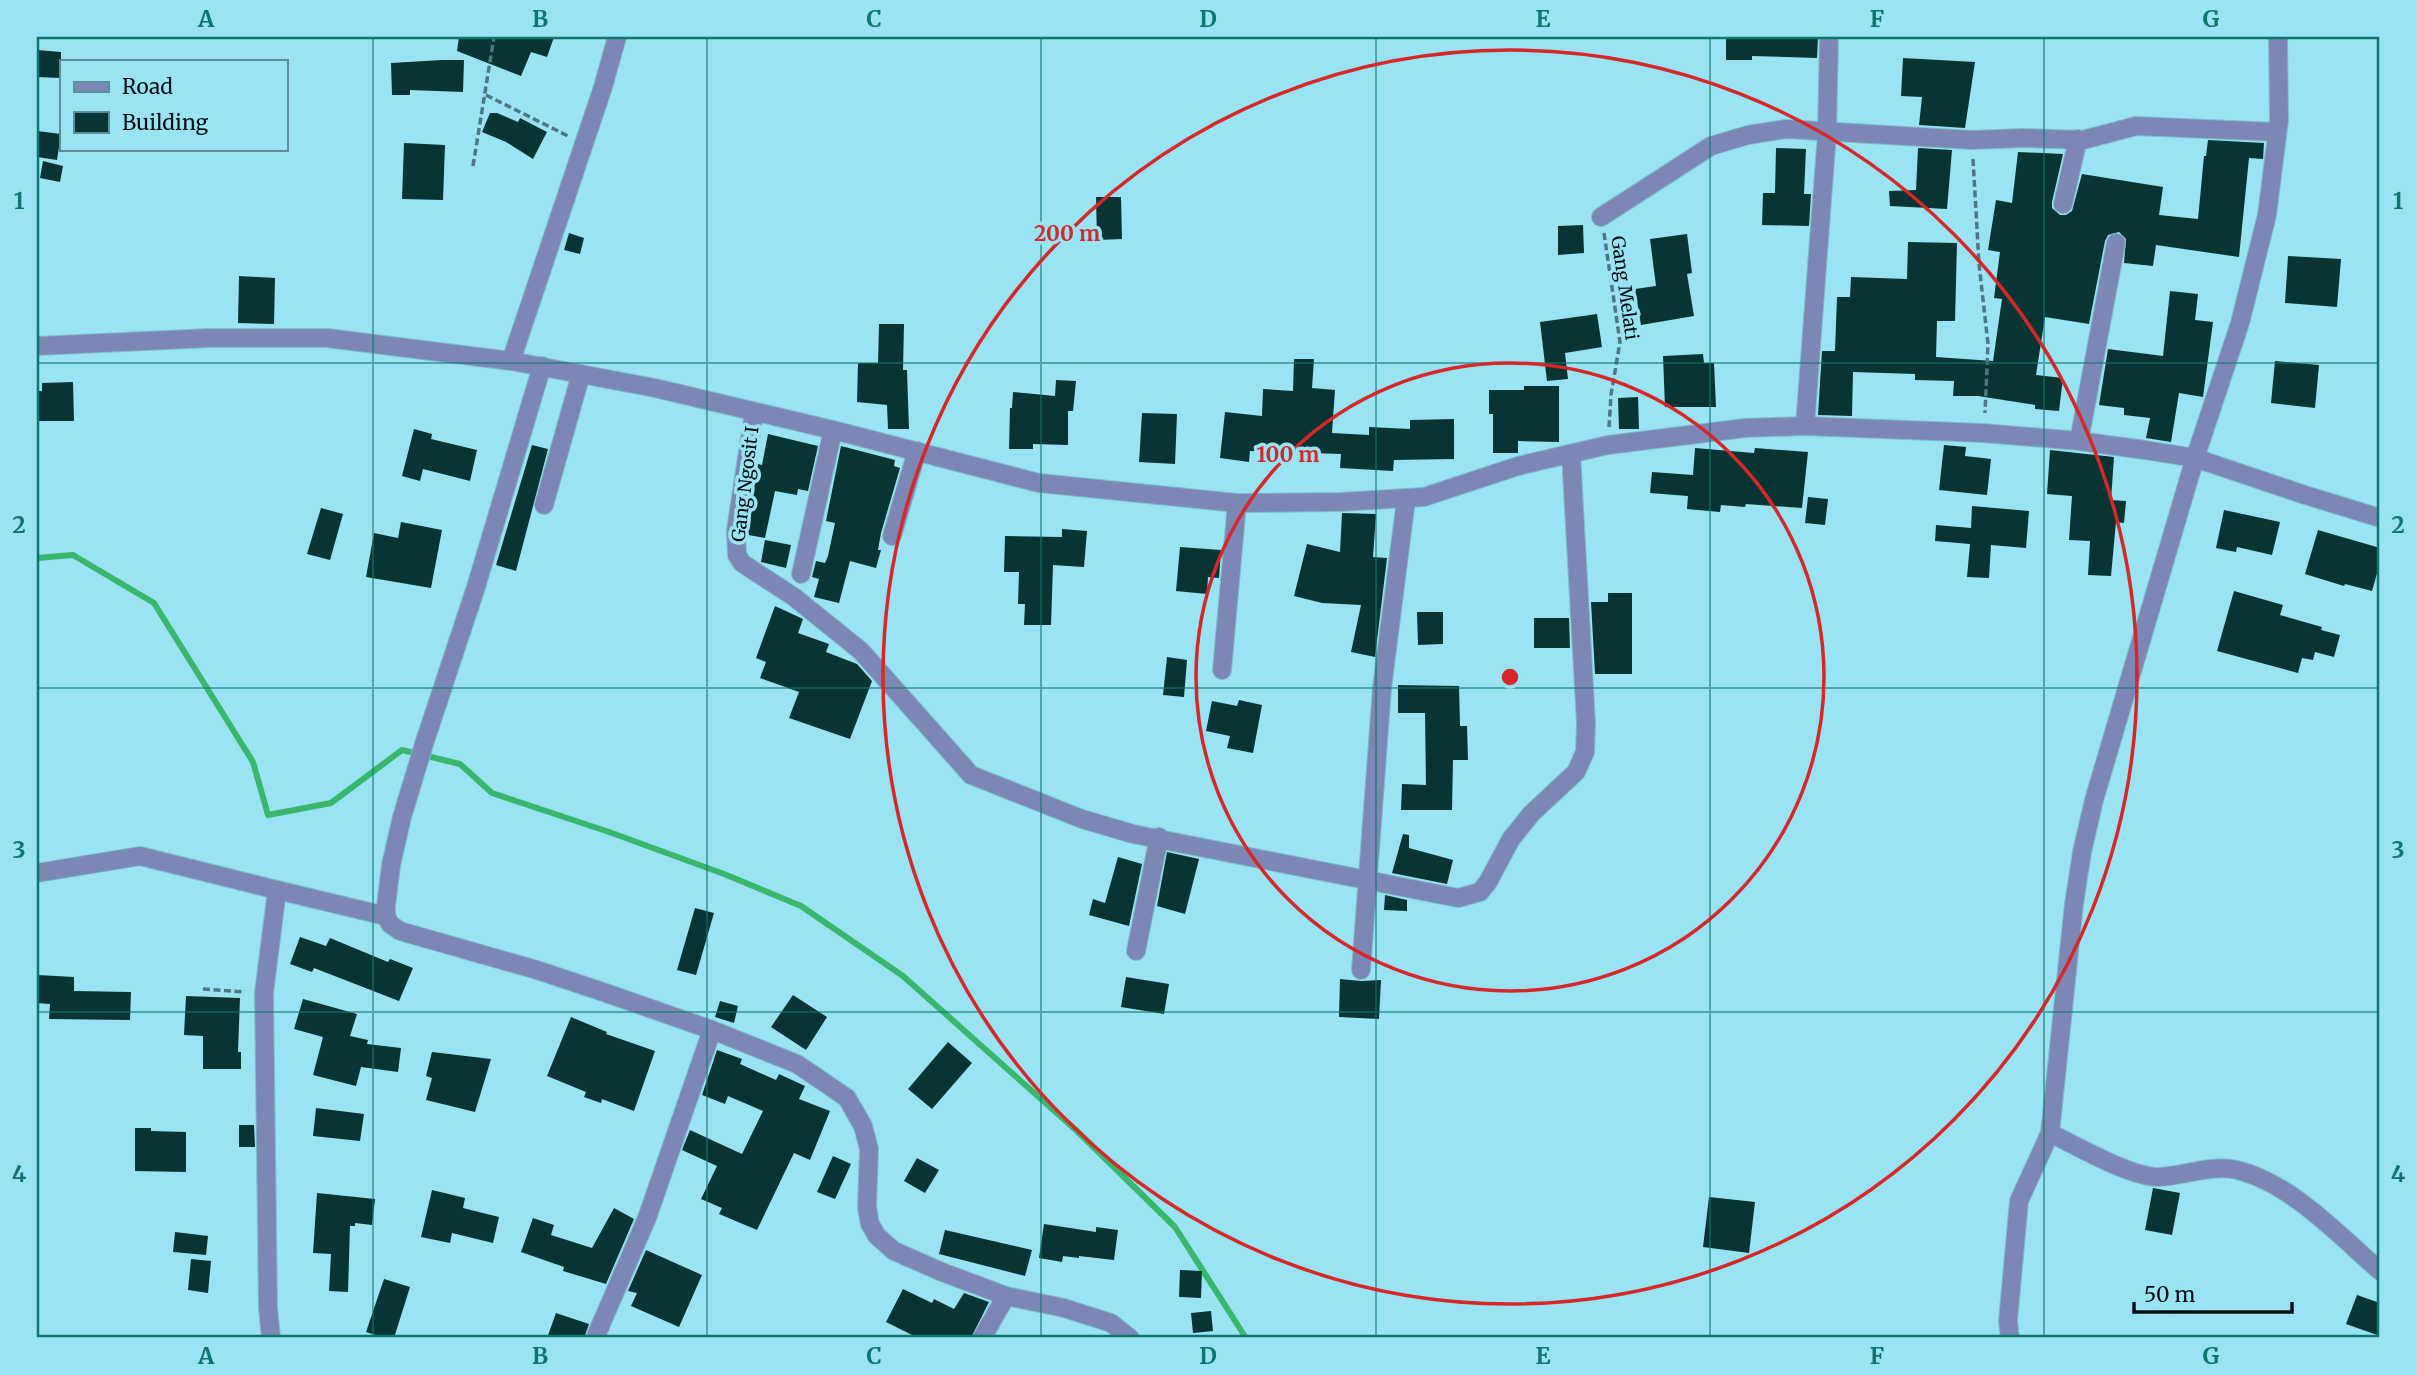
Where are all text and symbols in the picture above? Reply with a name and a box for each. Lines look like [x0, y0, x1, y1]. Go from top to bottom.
text: A [197, 4, 215, 33]
text: B [532, 4, 548, 33]
text: C [866, 4, 882, 33]
text: D [1199, 4, 1217, 33]
text: E [1535, 4, 1551, 33]
text: F [1870, 4, 1884, 33]
text: G [2203, 4, 2220, 33]
legend [60, 60, 287, 150]
text: Road [122, 73, 173, 100]
text: Building [122, 109, 209, 136]
text: 1 [14, 186, 25, 215]
text: 1 [2393, 186, 2404, 215]
text: 200 m [1034, 220, 1100, 247]
street label: Gang Melati [1606, 235, 1644, 342]
street label: Gang Ngosit I [726, 425, 764, 543]
text: 100 m [1257, 441, 1319, 468]
text: 2 [12, 510, 26, 539]
text: 2 [2391, 510, 2405, 539]
centre of rings [1498, 665, 1522, 689]
text: 3 [12, 835, 26, 864]
text: 3 [2391, 835, 2405, 864]
text: 4 [12, 1159, 27, 1188]
text: 4 [2391, 1159, 2406, 1188]
scale bar [2134, 1270, 2291, 1314]
text: 50 m [2144, 1281, 2195, 1308]
text: A [197, 1341, 215, 1370]
text: B [532, 1341, 548, 1370]
text: C [866, 1341, 882, 1370]
text: D [1199, 1341, 1217, 1370]
text: E [1535, 1341, 1551, 1370]
text: F [1870, 1341, 1884, 1370]
text: G [2203, 1341, 2220, 1370]

